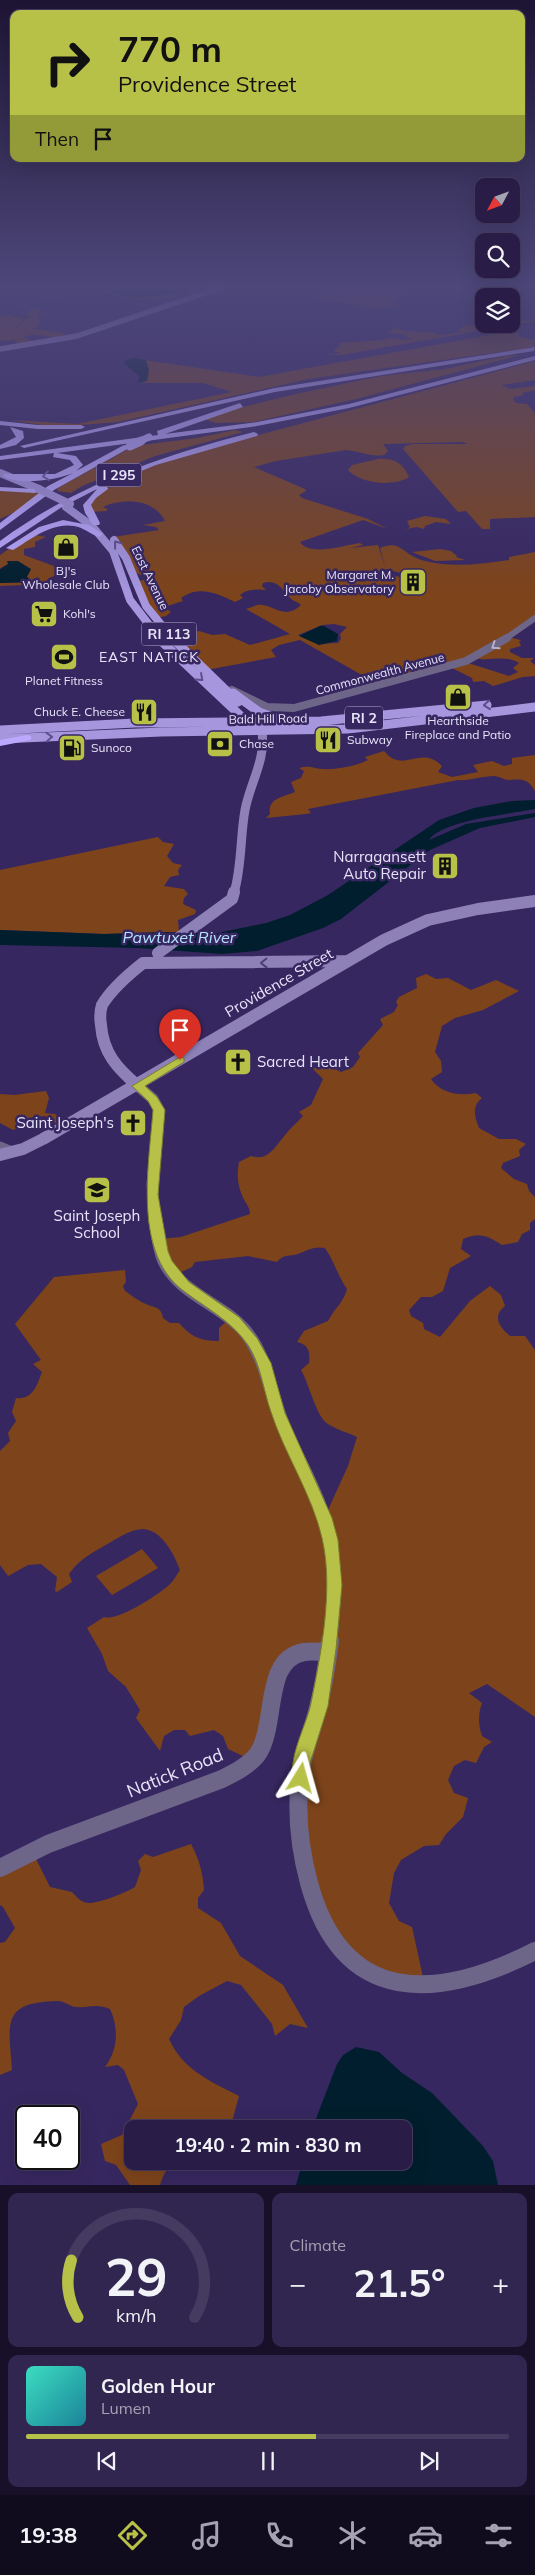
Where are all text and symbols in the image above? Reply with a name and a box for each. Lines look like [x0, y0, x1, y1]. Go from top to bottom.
text: 770 m [118, 27, 222, 71]
icon: right [35, 30, 100, 95]
text: Providence Street [118, 70, 297, 98]
icon: arrive [89, 125, 117, 153]
text: Then [35, 127, 79, 151]
north arrow [475, 178, 520, 222]
map controls [475, 178, 520, 333]
button: search [475, 233, 520, 278]
button: layers [475, 288, 520, 333]
road number: I 295 [96, 464, 142, 486]
one-way arrow [42, 470, 50, 481]
shop icon: BJ's Wholesale Club [51, 532, 81, 562]
one-way arrow [114, 541, 122, 550]
street label: East Avenue [129, 543, 172, 612]
place label: BJ's Wholesale Club [22, 563, 110, 592]
place label: Margaret M. Jacoby Observatory [284, 567, 395, 596]
building icon: Margaret M. Jacoby Observatory [398, 567, 428, 597]
supermarket icon: Kohl's [29, 599, 59, 629]
place label: Kohl's [63, 606, 96, 621]
road number: RI 113 [142, 622, 196, 646]
one-way arrow [491, 640, 501, 649]
sports icon: Planet Fitness [49, 642, 79, 672]
district label: EAST NATICK [99, 648, 199, 666]
street label: Commonwealth Avenue [314, 649, 446, 698]
one-way arrow [194, 672, 203, 681]
place label: Planet Fitness [25, 673, 103, 688]
shop icon: Hearthside Fireplace and Patio [443, 682, 473, 712]
restaurant icon: Chuck E. Cheese [129, 697, 159, 727]
one-way arrow [482, 699, 490, 710]
place label: Chuck E. Cheese [34, 704, 125, 719]
road number: RI 2 [345, 706, 383, 730]
street label: Bald Hill Road [228, 710, 308, 727]
place label: Hearthside Fireplace and Patio [405, 713, 511, 742]
restaurant icon: Subway [313, 725, 343, 755]
bank icon: Chase [205, 729, 235, 759]
one-way arrow [45, 731, 53, 742]
place label: Subway [347, 732, 393, 747]
fuel station icon: Sunoco [57, 733, 87, 763]
place label: Chase [239, 736, 274, 751]
place label: Sunoco [91, 740, 132, 755]
place label: Narragansett Auto Repair [333, 847, 427, 883]
building icon: Narragansett Auto Repair [430, 851, 460, 881]
water label: Pawtuxet River [122, 927, 237, 947]
street label: Providence Street [221, 944, 336, 1021]
one-way arrow [260, 958, 268, 968]
pin [159, 1009, 201, 1060]
icon: arrive [166, 1016, 194, 1044]
church icon: Sacred Heart [223, 1047, 253, 1077]
place label: Sacred Heart [257, 1052, 349, 1071]
church icon: Saint Joseph's [118, 1108, 148, 1138]
place label: Saint Joseph's [16, 1113, 114, 1132]
school or university icon: Saint Joseph School [82, 1175, 112, 1205]
place label: Saint Joseph School [54, 1206, 140, 1242]
street label: Natick Road [123, 1743, 226, 1802]
position arrow [274, 1751, 326, 1803]
speed limit sign: 40 [15, 2105, 80, 2170]
text: 19:40 · 2 min · 830 m [174, 2133, 362, 2157]
text: Climate [290, 2235, 346, 2255]
text: 29 [105, 2244, 167, 2309]
text: 21.5° [353, 2259, 445, 2307]
text: − [290, 2266, 306, 2301]
text: + [492, 2266, 509, 2301]
text: km/h [116, 2304, 156, 2326]
text: Golden Hour [101, 2374, 215, 2398]
text: Lumen [101, 2398, 151, 2418]
icon: previous [93, 2447, 121, 2475]
icon: pause [254, 2447, 282, 2475]
icon: next [415, 2447, 443, 2475]
icon: directions [115, 2518, 150, 2553]
icon: music [189, 2518, 224, 2553]
icon: phone [262, 2518, 297, 2553]
icon: climate [335, 2518, 370, 2553]
icon: car [408, 2518, 443, 2553]
icon: filters [481, 2518, 516, 2553]
text: 19:38 [19, 2521, 77, 2549]

